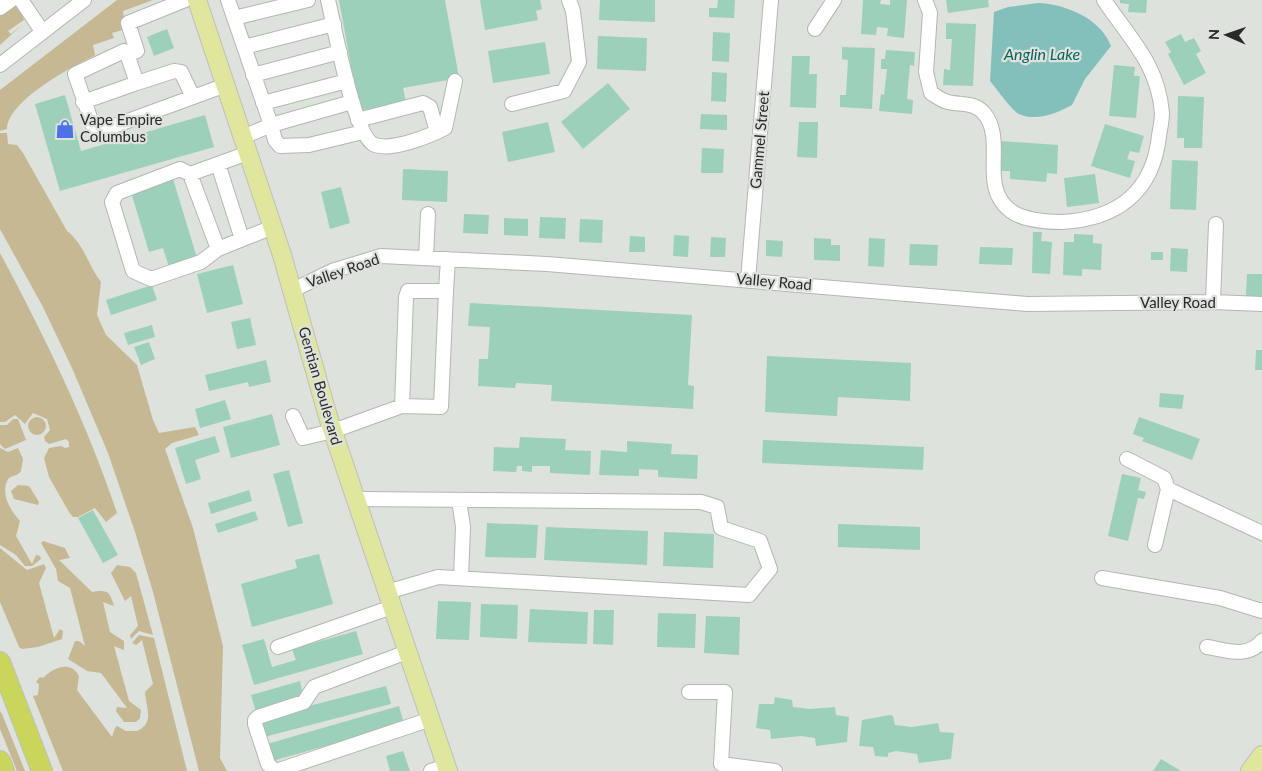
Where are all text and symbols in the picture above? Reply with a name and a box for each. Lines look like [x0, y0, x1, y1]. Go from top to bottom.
north arrow [1202, 10, 1252, 60]
text: N [1205, 29, 1222, 40]
water label: Anglin Lake [1003, 44, 1080, 63]
street label: Gammel Street [746, 90, 772, 189]
place label: Vape Empire Columbus [80, 110, 163, 145]
shop icon: Vape Empire Columbus [54, 118, 76, 140]
street label: Valley Road [304, 249, 381, 291]
street label: Valley Road [736, 269, 813, 293]
street label: Valley Road [1140, 293, 1216, 311]
street label: Gentian Boulevard [295, 324, 346, 447]

